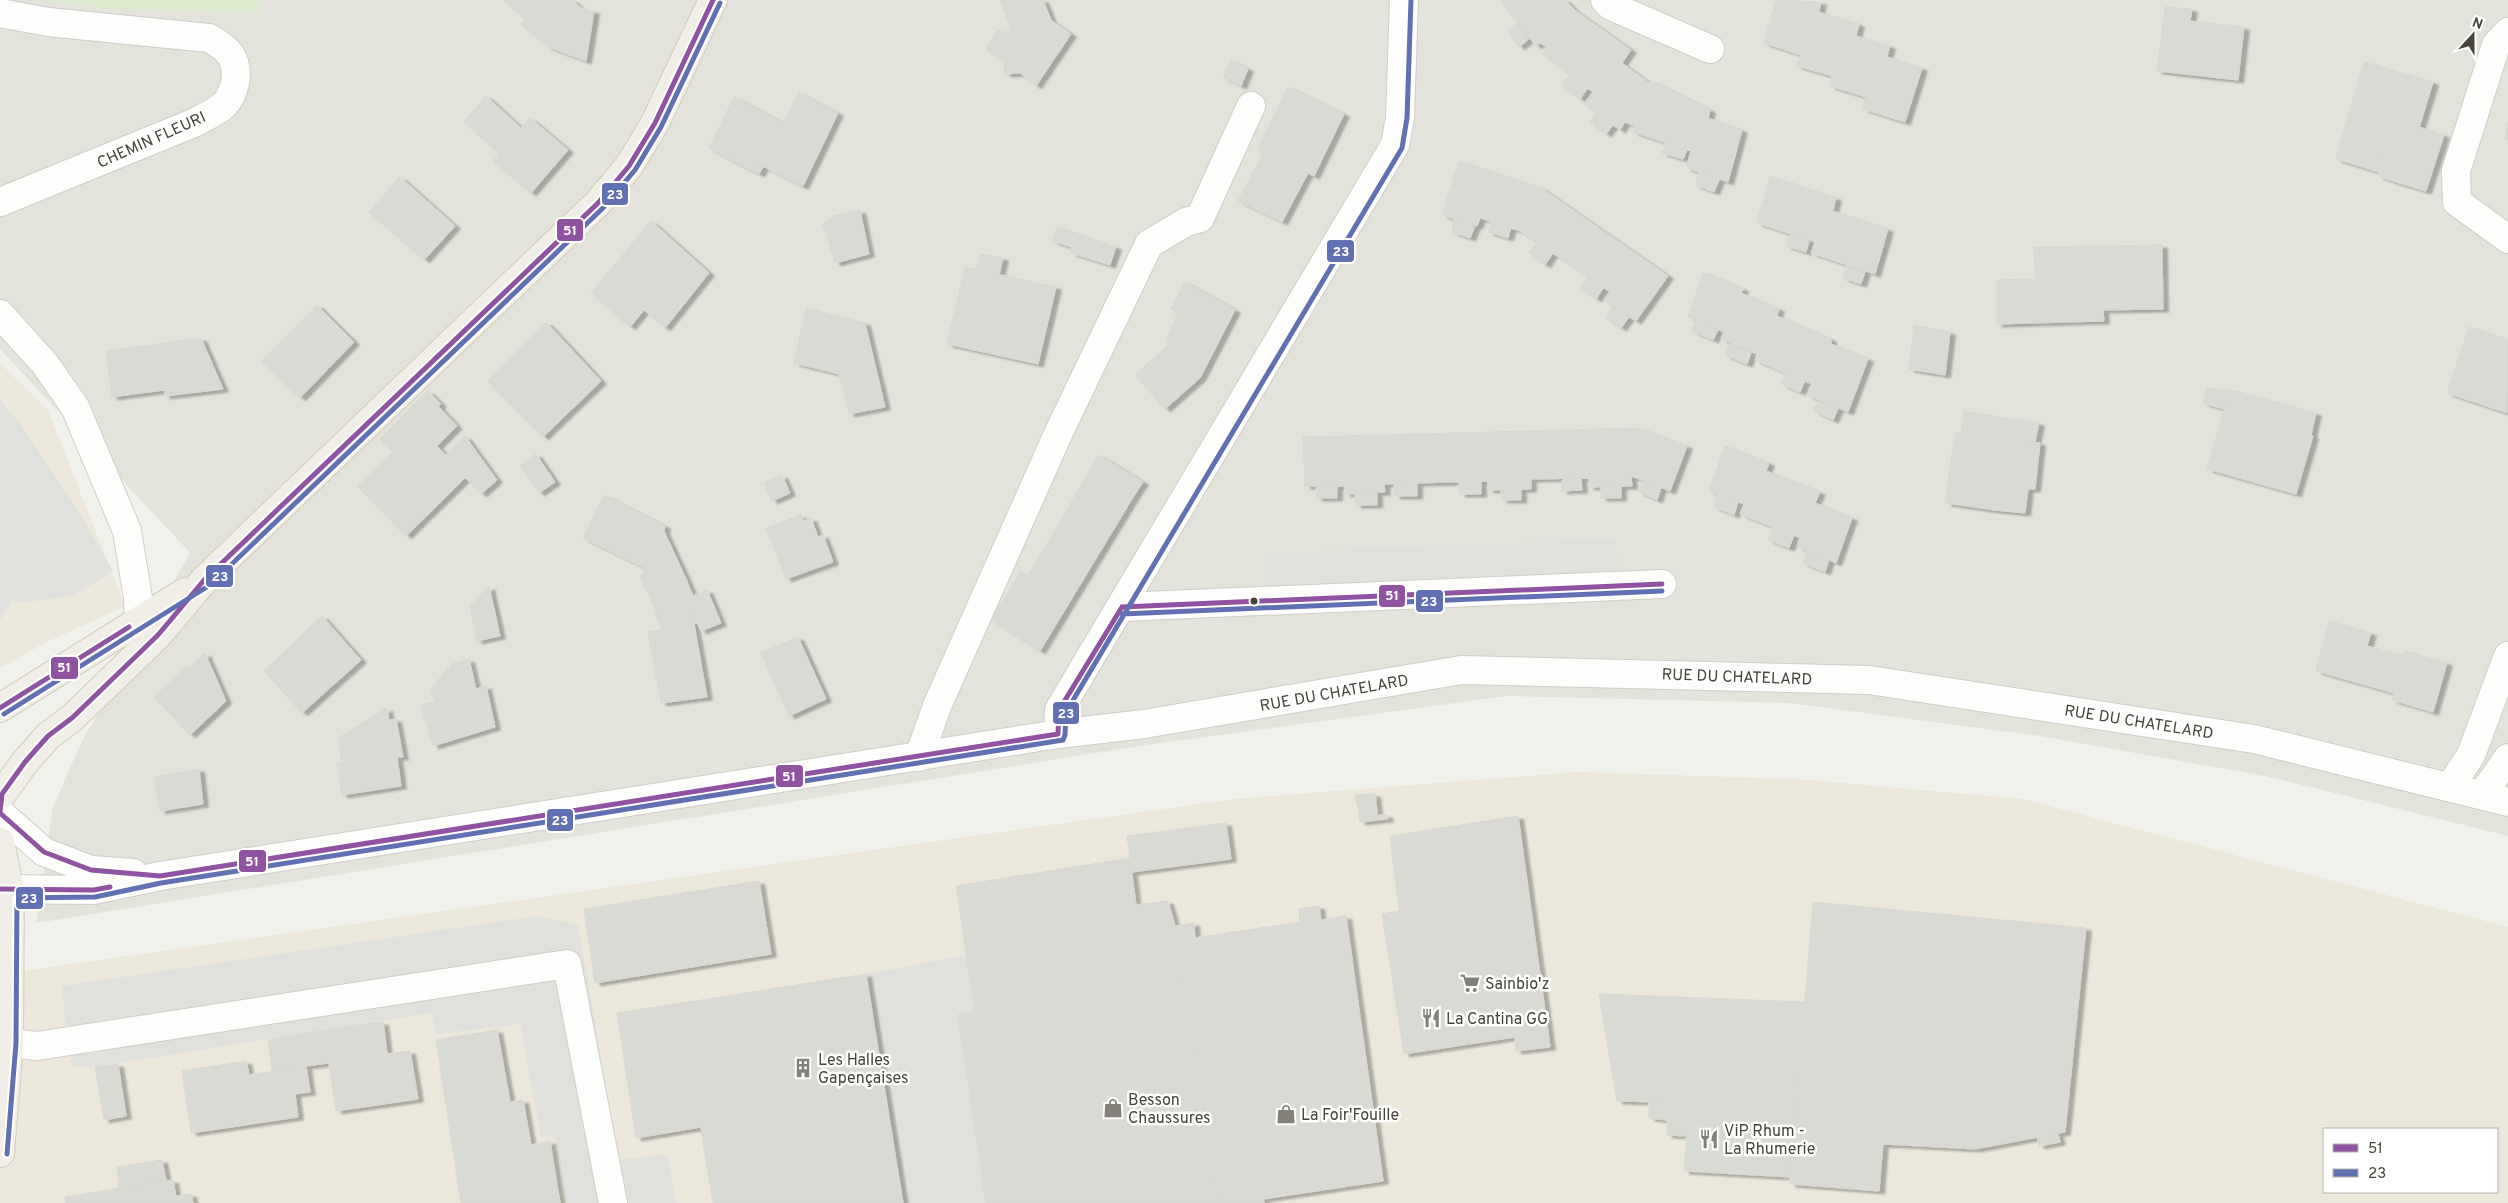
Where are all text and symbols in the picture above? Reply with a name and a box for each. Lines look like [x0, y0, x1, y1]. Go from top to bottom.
north arrow [2448, 10, 2498, 60]
text: N [2469, 15, 2485, 34]
street label: CHEMIN FLEURI [94, 108, 209, 174]
line badge: 23 [601, 182, 629, 206]
text: 23 [607, 187, 623, 204]
line badge: 51 [556, 218, 584, 242]
text: 51 [563, 223, 577, 240]
line badge: 23 [1326, 239, 1355, 263]
text: 23 [1333, 244, 1349, 261]
line badge: 23 [205, 564, 234, 588]
text: 23 [212, 569, 228, 586]
line badge: 51 [1378, 584, 1406, 608]
text: 51 [1385, 588, 1399, 605]
line badge: 23 [1415, 589, 1444, 613]
text: 23 [1421, 594, 1437, 611]
unlabelled marker [1249, 596, 1259, 606]
line badge: 51 [50, 656, 79, 680]
text: 51 [57, 660, 71, 677]
street label: RUE DU CHATELARD [1661, 665, 1813, 691]
street label: RUE DU CHATELARD [1258, 671, 1410, 717]
line badge: 23 [1052, 701, 1080, 725]
street label: RUE DU CHATELARD [2063, 701, 2215, 745]
text: 23 [1058, 706, 1074, 723]
line badge: 51 [775, 764, 804, 788]
text: 51 [782, 769, 796, 786]
line badge: 23 [546, 808, 574, 832]
text: 23 [552, 813, 568, 830]
line badge: 51 [238, 849, 267, 873]
text: 51 [245, 854, 259, 871]
line badge: 23 [15, 886, 44, 910]
text: 23 [21, 891, 37, 908]
supermarket icon: Sainbio'z [1459, 972, 1481, 994]
place label: Sainbio'z [1485, 975, 1550, 995]
restaurant icon: La Cantina GG [1420, 1007, 1442, 1029]
place label: La Cantina GG [1446, 1010, 1548, 1030]
place label: Les Halles Gapençaises [818, 1051, 909, 1089]
building icon: Les Halles Gapençaises [792, 1057, 814, 1079]
place label: Besson Chaussures [1128, 1091, 1211, 1129]
shop icon: Besson Chaussures [1102, 1097, 1124, 1119]
shop icon: La Foir'Fouille [1275, 1103, 1297, 1125]
place label: La Foir'Fouille [1301, 1106, 1399, 1126]
place label: ViP Rhum - La Rhumerie [1724, 1122, 1815, 1160]
restaurant icon: ViP Rhum - La Rhumerie [1698, 1128, 1720, 1150]
legend [2323, 1128, 2498, 1193]
text: 51 [2368, 1140, 2383, 1159]
text: 23 [2368, 1165, 2386, 1184]

